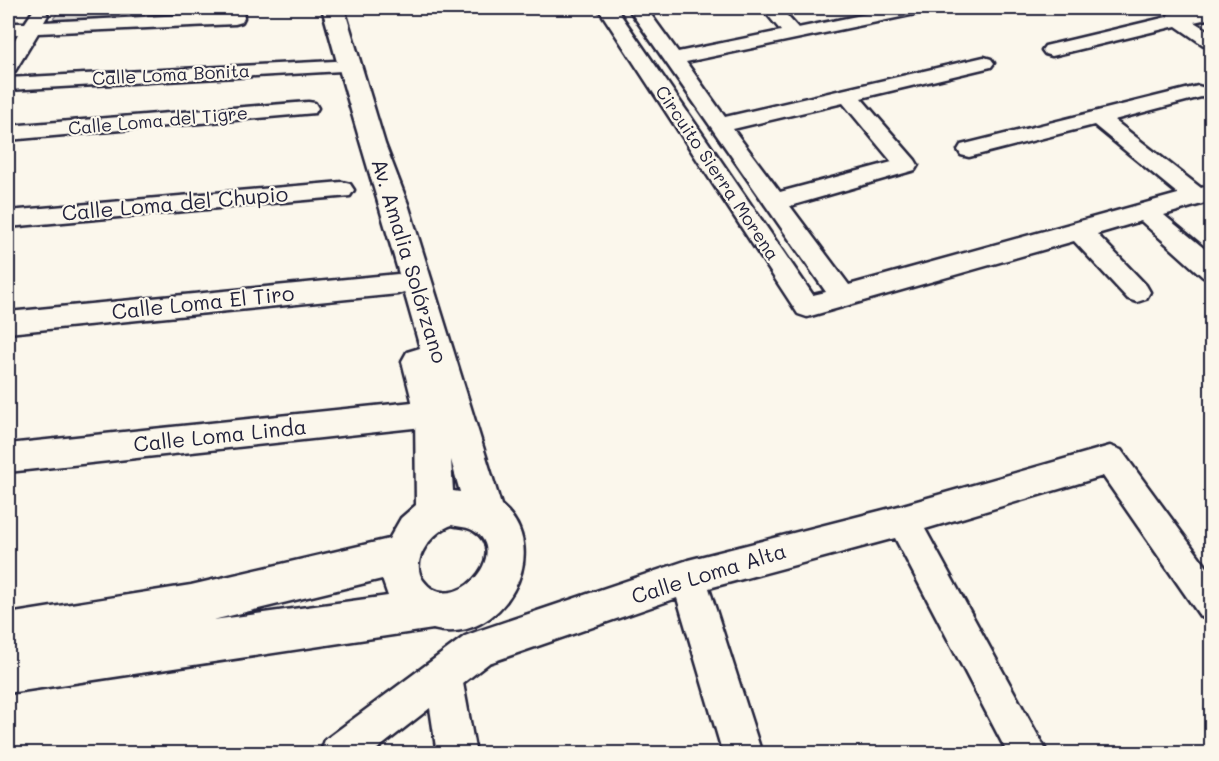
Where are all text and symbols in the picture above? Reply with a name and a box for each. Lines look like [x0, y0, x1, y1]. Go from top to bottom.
street label: Calle Loma Bonita [91, 58, 250, 90]
street label: Circuito Sierra Morena [650, 80, 785, 265]
street label: Calle Loma del Tigre [67, 100, 249, 140]
street label: Av. Amalia Solórzano [366, 155, 454, 366]
street label: Calle Loma del Chupio [61, 179, 289, 226]
street label: Calle Loma El Tiro [110, 278, 296, 325]
street label: Calle Loma Linda [132, 412, 308, 457]
street label: Calle Loma Alta [628, 536, 789, 609]

